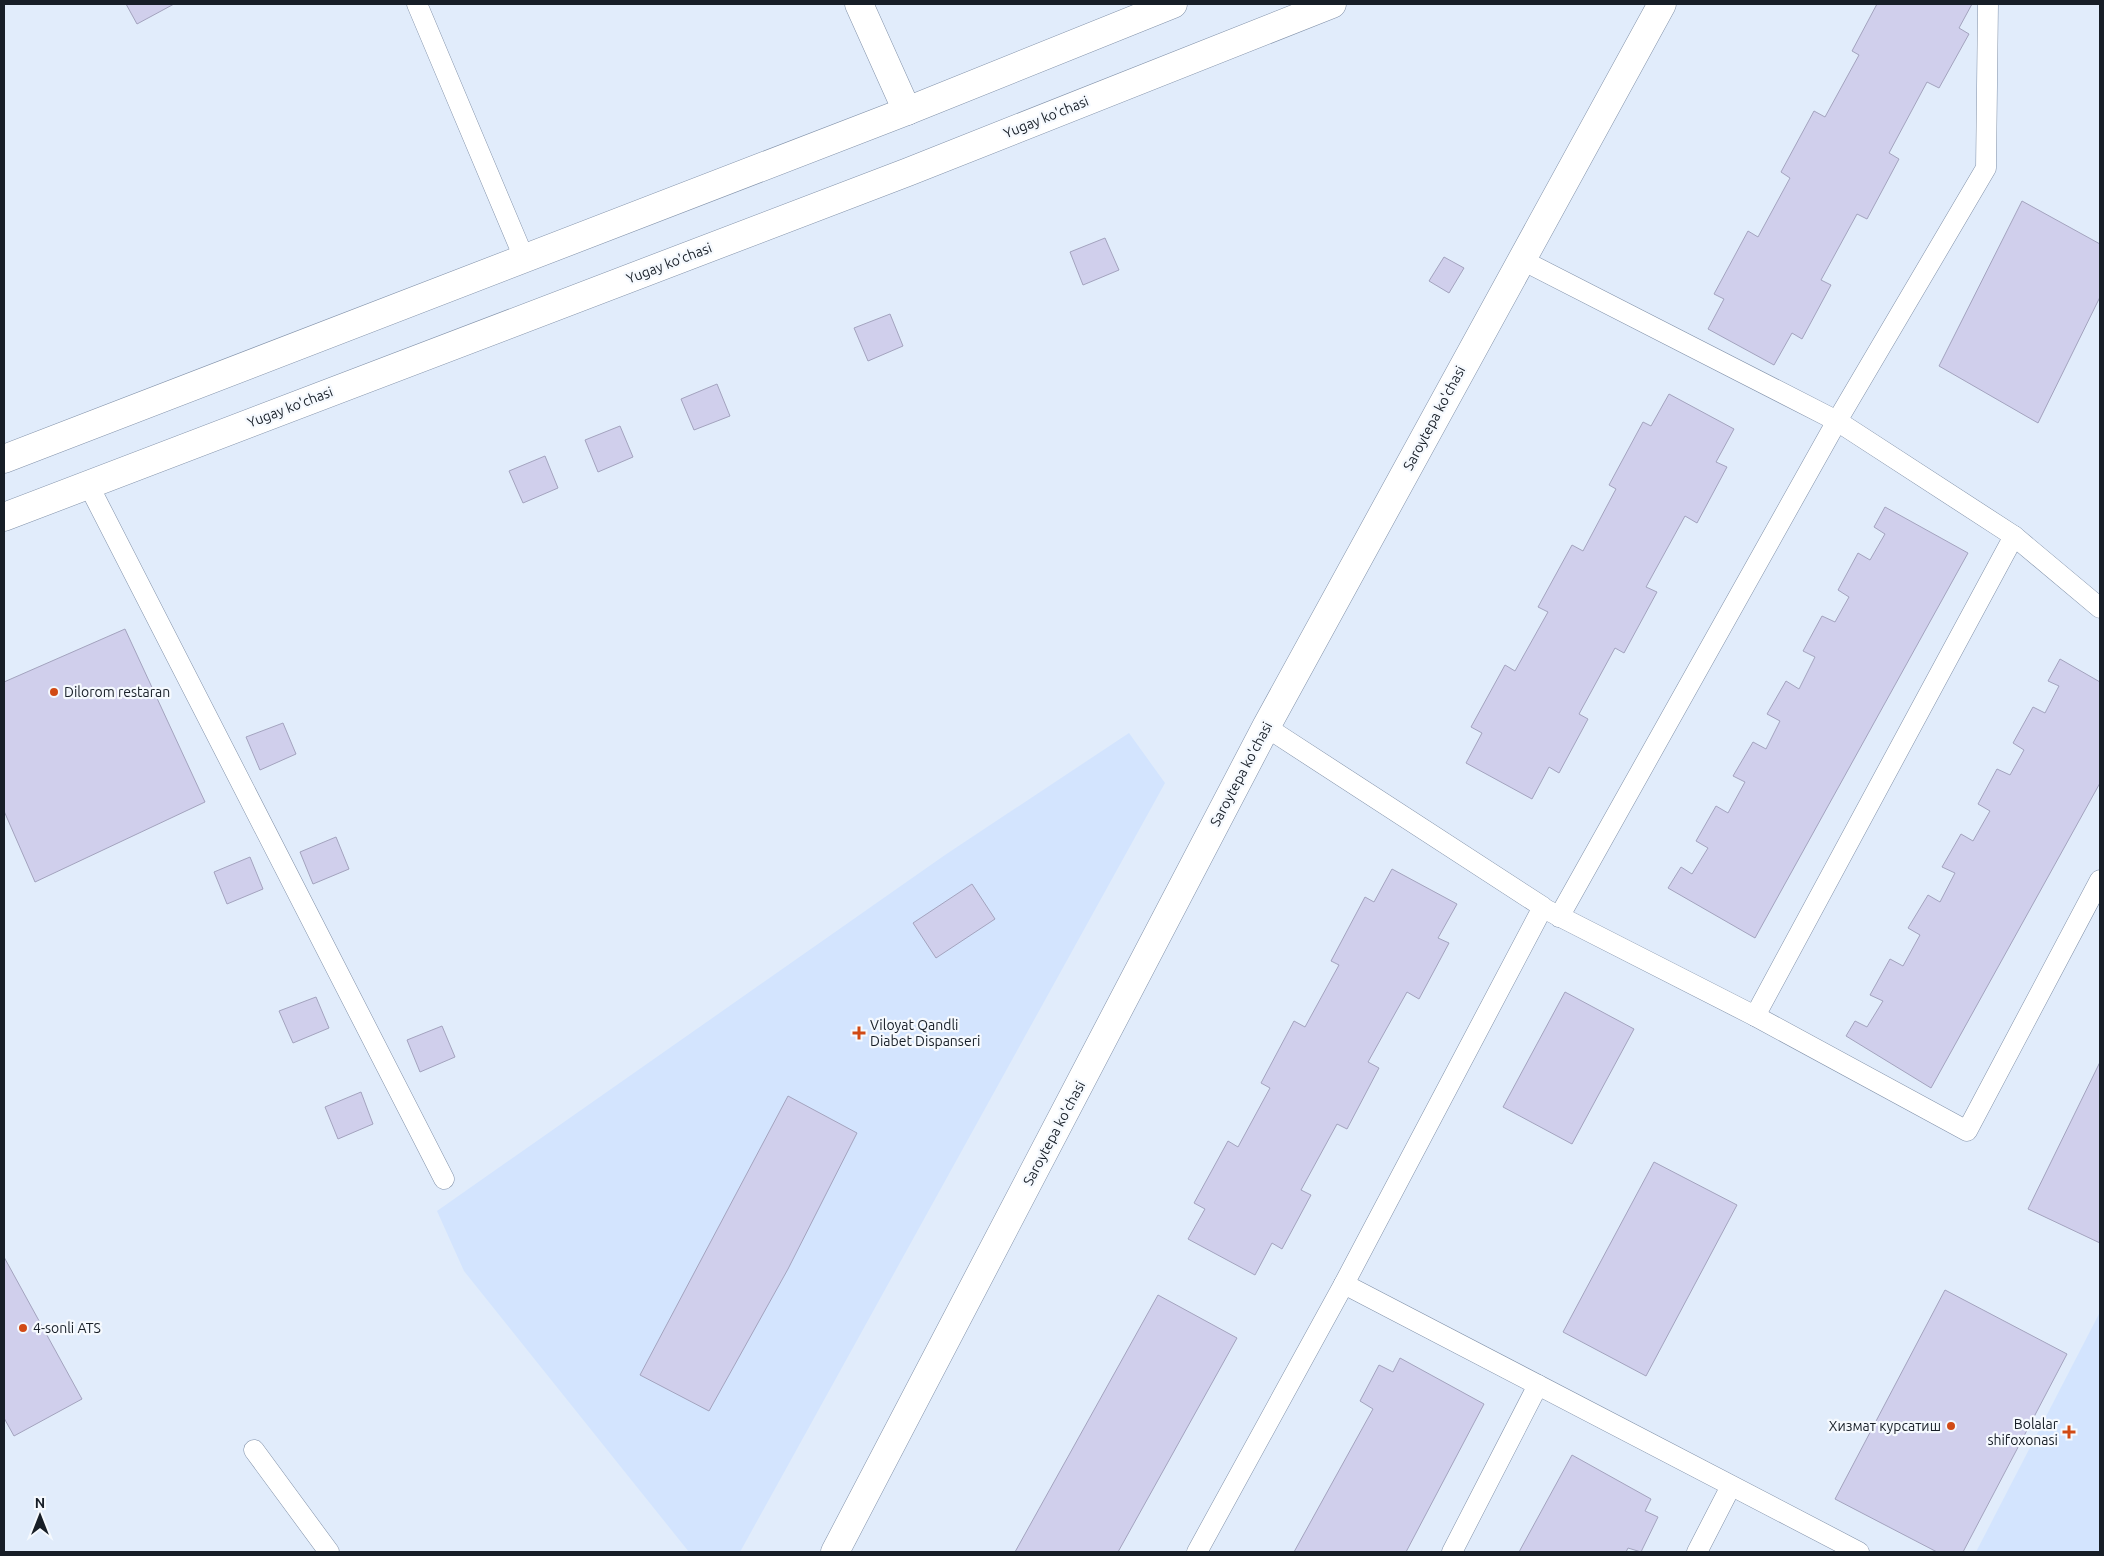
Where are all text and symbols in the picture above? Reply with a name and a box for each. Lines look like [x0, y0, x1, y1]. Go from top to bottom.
street label: Yugay ko'chasi [1001, 93, 1091, 141]
street label: Yugay ko'chasi [624, 239, 714, 287]
street label: Saroytepa ko'chasi [1400, 363, 1468, 473]
street label: Yugay ko'chasi [245, 383, 335, 431]
place label: Dilorom restaran [64, 684, 170, 700]
marker: Dilorom restaran [48, 686, 60, 698]
street label: Saroytepa ko'chasi [1207, 719, 1275, 829]
place label: Viloyat Qandli Diabet Dispanseri [870, 1017, 980, 1049]
marker: Viloyat Qandli Diabet Dispanseri [852, 1026, 866, 1040]
street label: Saroytepa ko'chasi [1020, 1078, 1088, 1188]
place label: 4-sonli ATS [33, 1320, 101, 1336]
marker: 4-sonli ATS [17, 1322, 29, 1334]
place label: Bolalar shifoxonasi [1987, 1416, 2059, 1448]
place label: Хизмат курсатиш [1829, 1418, 1941, 1434]
marker: Хизмат курсатиш [1945, 1420, 1957, 1432]
marker: Bolalar shifoxonasi [2062, 1425, 2076, 1439]
north arrow [15, 1491, 65, 1541]
text: N [35, 1495, 45, 1511]

